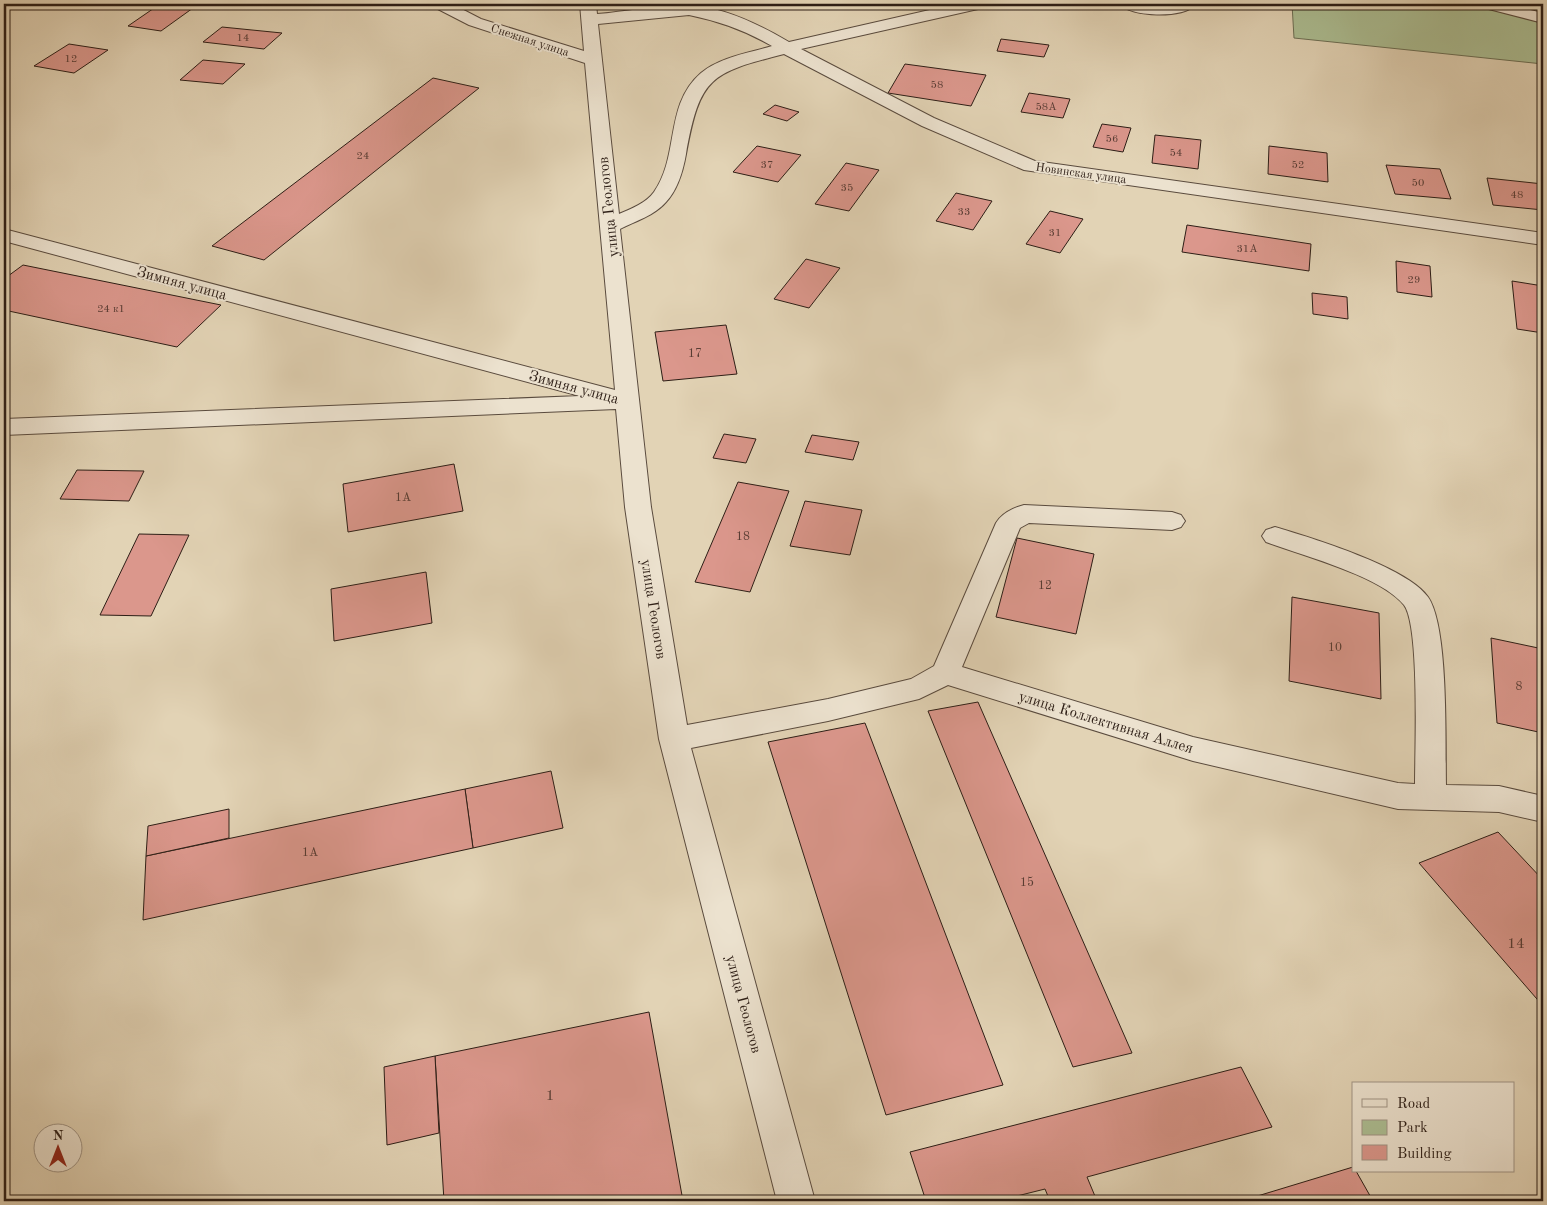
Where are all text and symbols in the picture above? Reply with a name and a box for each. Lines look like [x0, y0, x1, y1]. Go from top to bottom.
street label: Снежная улица [489, 23, 570, 59]
house number: 14 [237, 33, 249, 44]
house number: 12 [65, 54, 77, 65]
house number: 58 [931, 80, 943, 91]
house number: 58А [1035, 102, 1057, 113]
house number: 56 [1106, 134, 1118, 145]
house number: 54 [1170, 148, 1182, 159]
house number: 24 [357, 151, 369, 162]
street label: улица Геологов [597, 156, 622, 258]
house number: 37 [761, 160, 773, 171]
house number: 52 [1292, 160, 1304, 171]
street label: Новинская улица [1035, 162, 1127, 186]
house number: 50 [1412, 178, 1424, 189]
house number: 35 [841, 183, 853, 194]
house number: 48 [1511, 190, 1523, 201]
house number: 33 [958, 207, 970, 218]
house number: 31 [1049, 228, 1061, 239]
house number: 31А [1236, 244, 1258, 255]
street label: Зимняя улица [135, 265, 229, 304]
house number: 29 [1408, 275, 1420, 286]
house number: 24 к1 [97, 304, 125, 315]
house number: 17 [688, 348, 702, 360]
street label: Зимняя улица [527, 369, 621, 408]
house number: 1А [395, 492, 411, 504]
house number: 18 [736, 531, 750, 543]
street label: улица Геологов [637, 558, 668, 660]
house number: 12 [1038, 580, 1052, 592]
house number: 10 [1328, 642, 1342, 654]
house number: 8 [1516, 681, 1523, 693]
street label: улица Коллективная Аллея [1016, 690, 1195, 757]
house number: 1А [302, 847, 318, 859]
house number: 15 [1020, 876, 1034, 889]
house number: 14 [1507, 937, 1525, 952]
street label: улица Геологов [722, 954, 763, 1055]
legend [1352, 1082, 1514, 1172]
house number: 1 [546, 1089, 554, 1104]
text: Road [1397, 1097, 1431, 1112]
text: Park [1397, 1121, 1428, 1136]
north arrow [32, 1122, 82, 1172]
text: N [53, 1129, 64, 1143]
text: Building [1397, 1147, 1452, 1162]

